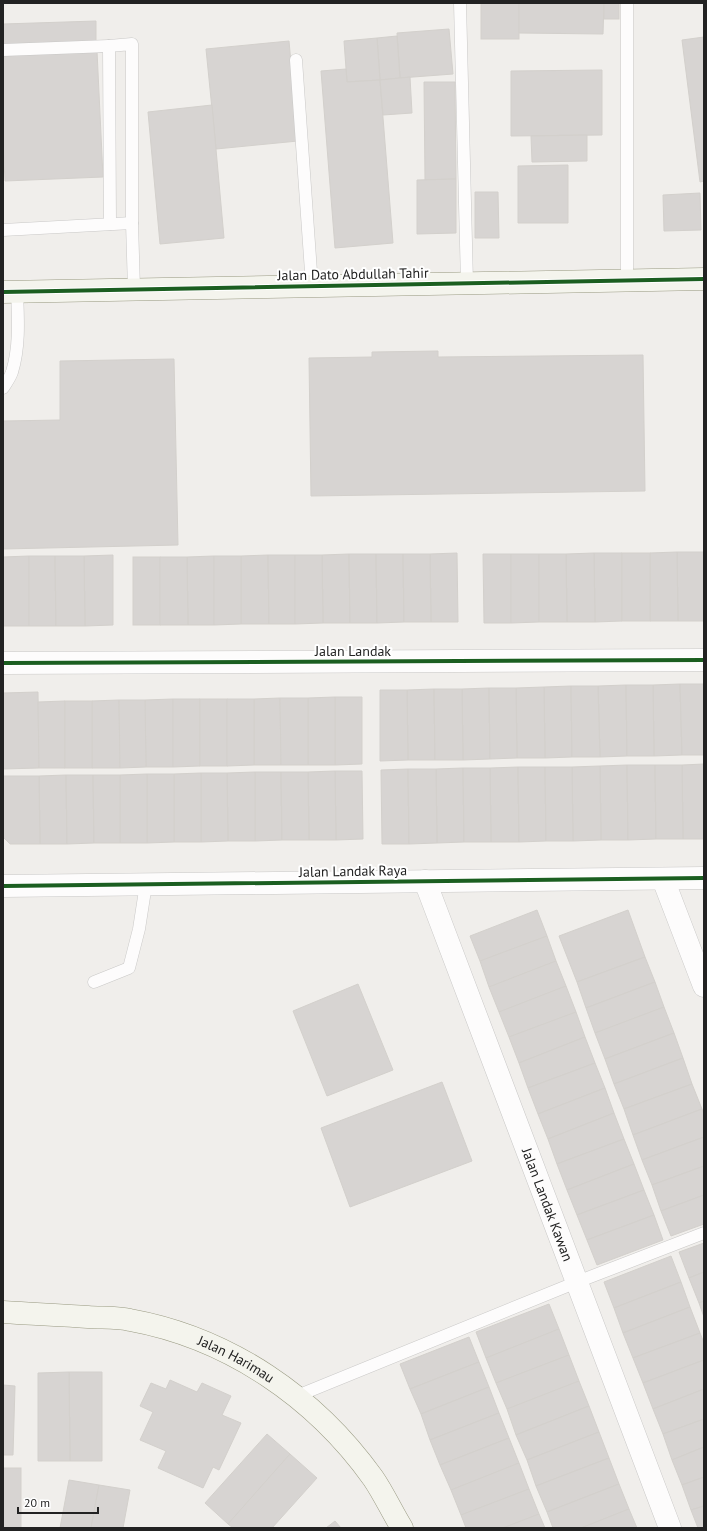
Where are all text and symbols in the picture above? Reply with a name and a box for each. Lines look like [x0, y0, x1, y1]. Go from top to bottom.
street label: Jalan Dato Abdullah Tahir [276, 264, 429, 284]
street label: Jalan Landak [314, 642, 391, 660]
street label: Jalan Landak Raya [298, 861, 407, 881]
street label: Jalan Landak Kawan [518, 1144, 577, 1264]
street label: Jalan Harimau [194, 1331, 278, 1387]
scale bar [18, 1489, 98, 1515]
text: 20 m [24, 1495, 50, 1510]

